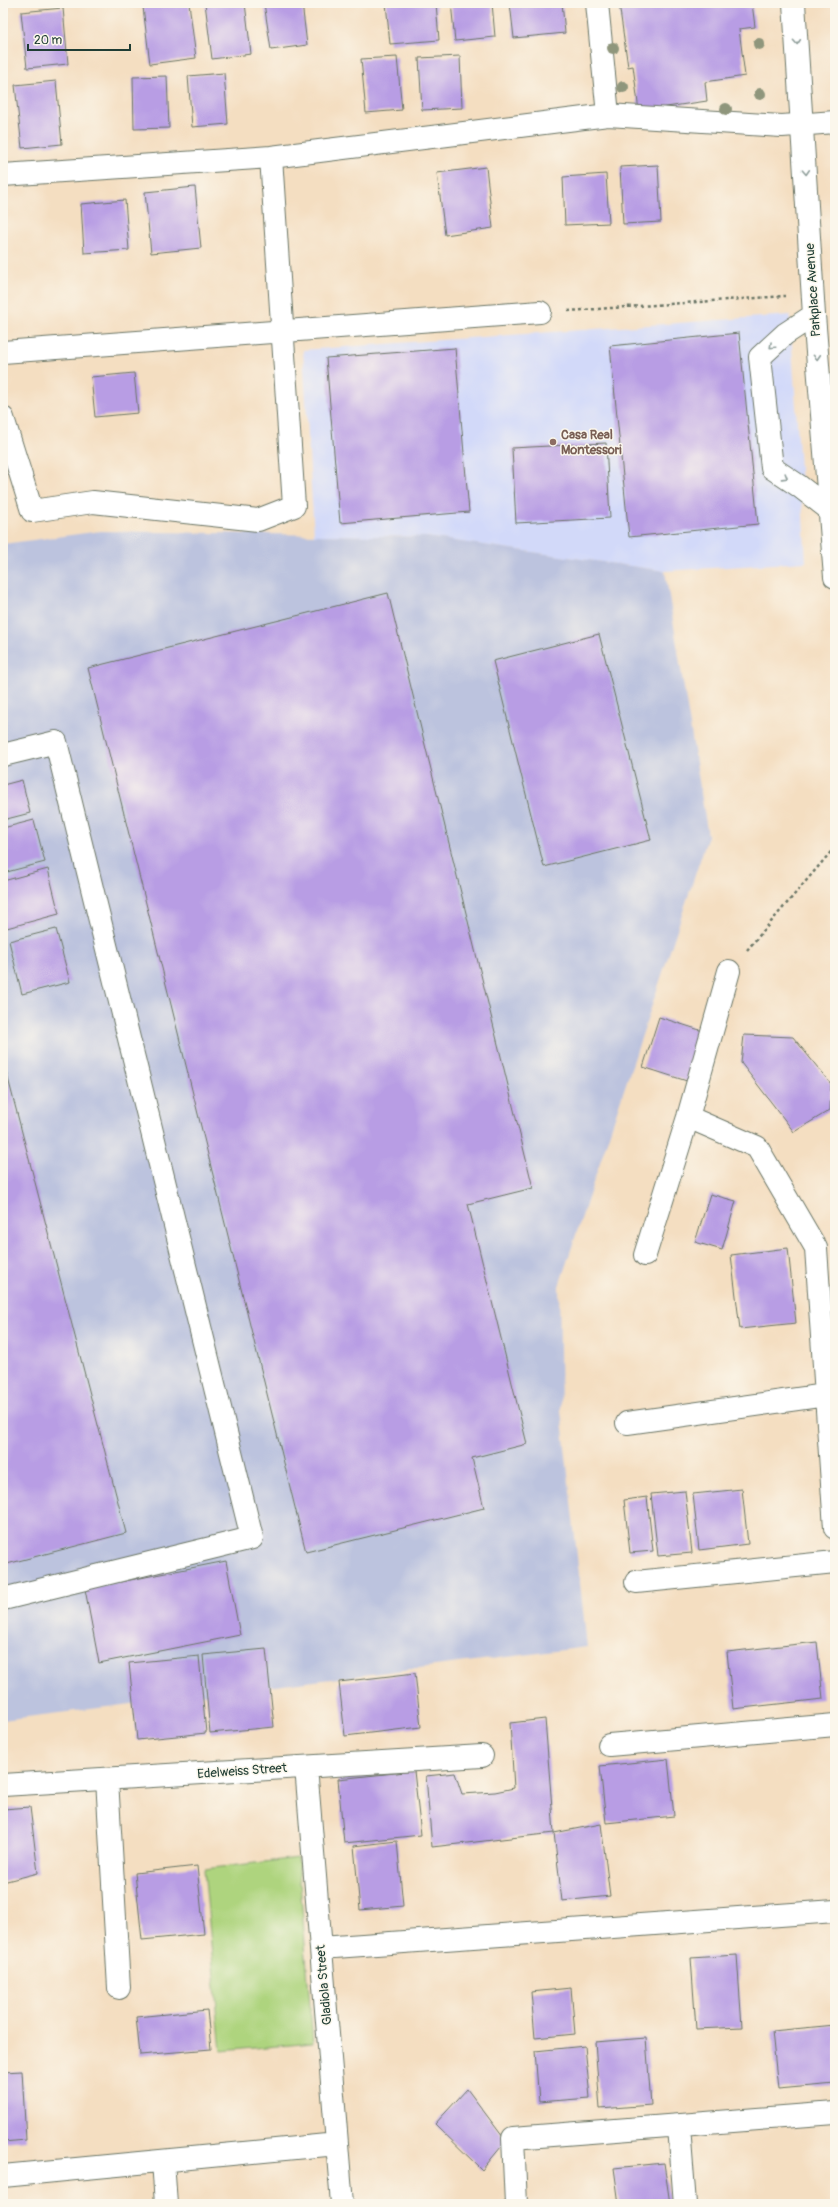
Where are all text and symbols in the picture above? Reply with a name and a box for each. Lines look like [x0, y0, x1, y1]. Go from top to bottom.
scale bar [28, 26, 130, 52]
text: 20 m [34, 33, 63, 48]
one-way arrow [793, 39, 802, 45]
one-way arrow [802, 169, 810, 175]
street label: Parkplace Avenue [802, 242, 824, 337]
one-way arrow [769, 342, 777, 349]
one-way arrow [813, 354, 822, 360]
place label: Casa Real Montessori [561, 427, 622, 458]
marker: Casa Real Montessori [548, 437, 558, 447]
one-way arrow [781, 473, 788, 480]
street label: Edelweiss Street [197, 1760, 288, 1782]
street label: Gladiola Street [312, 1943, 335, 2026]

